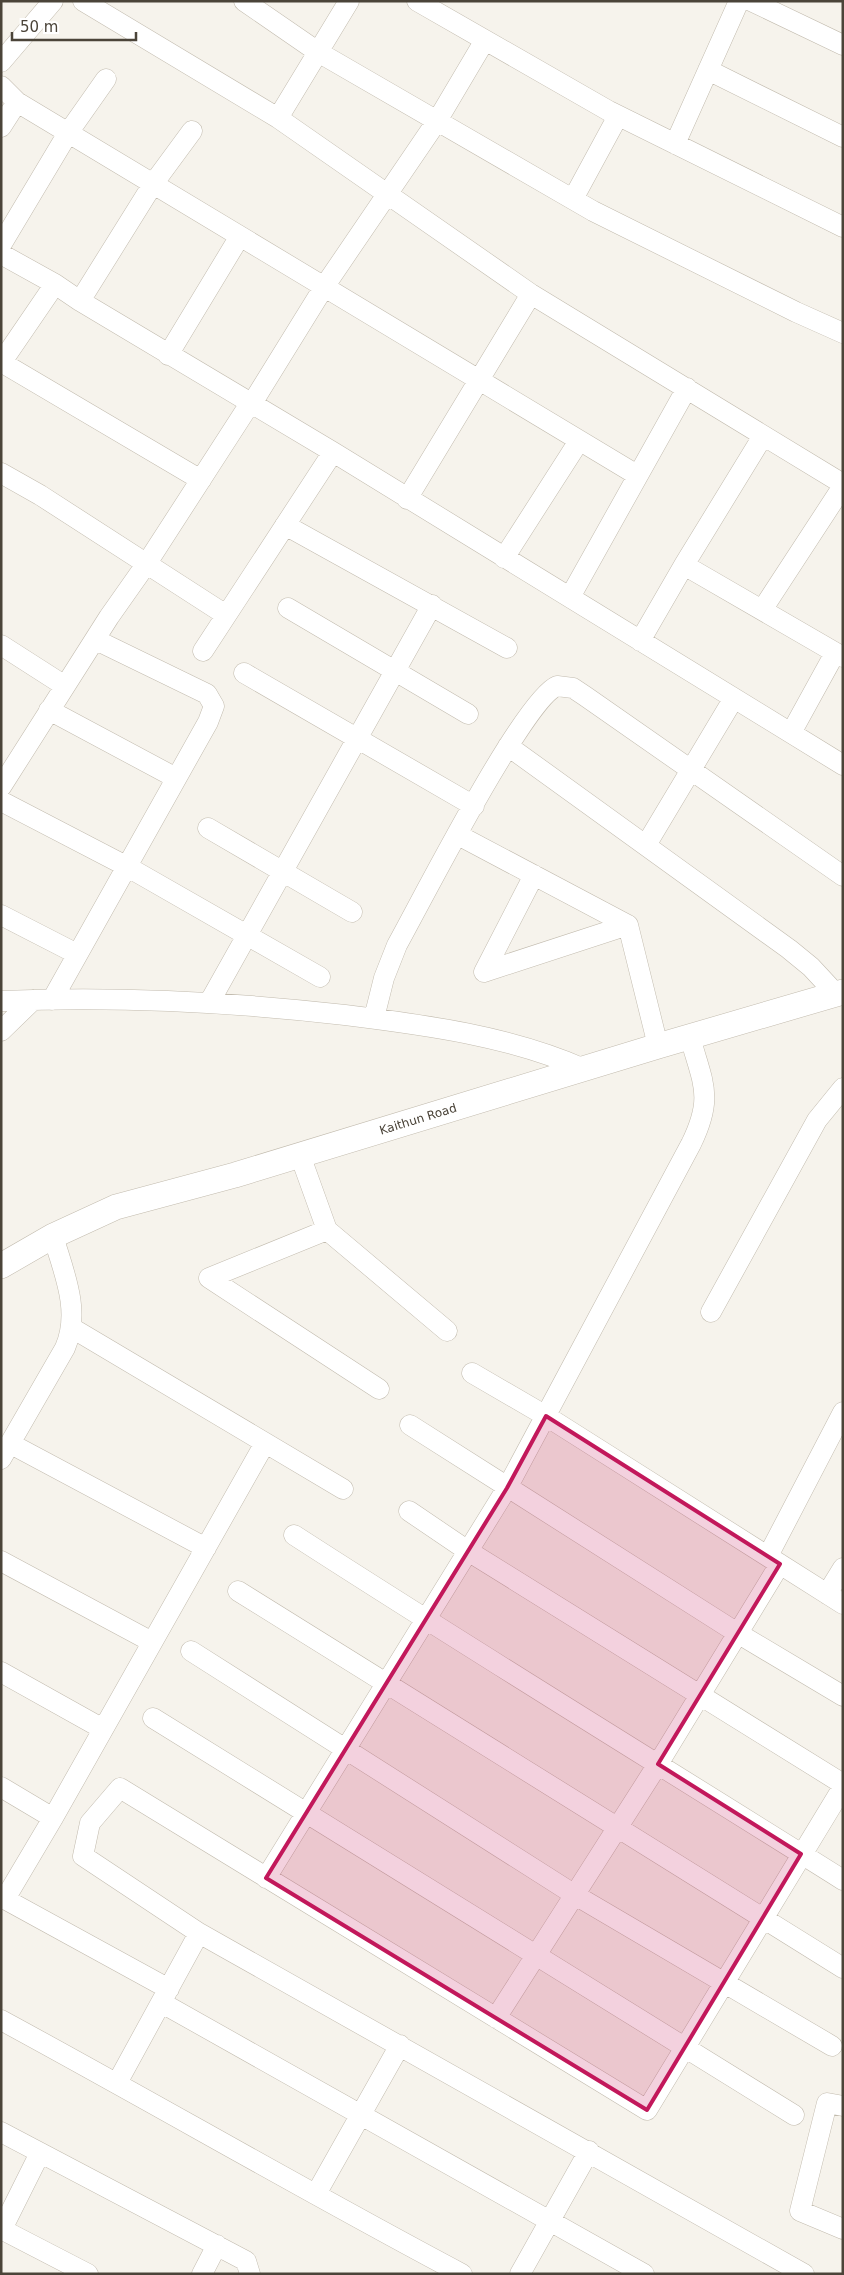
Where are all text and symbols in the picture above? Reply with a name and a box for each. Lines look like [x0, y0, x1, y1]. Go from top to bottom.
scale bar [12, 10, 136, 42]
text: 50 m [20, 18, 58, 36]
street label: Kaithun Road [378, 1101, 458, 1138]

